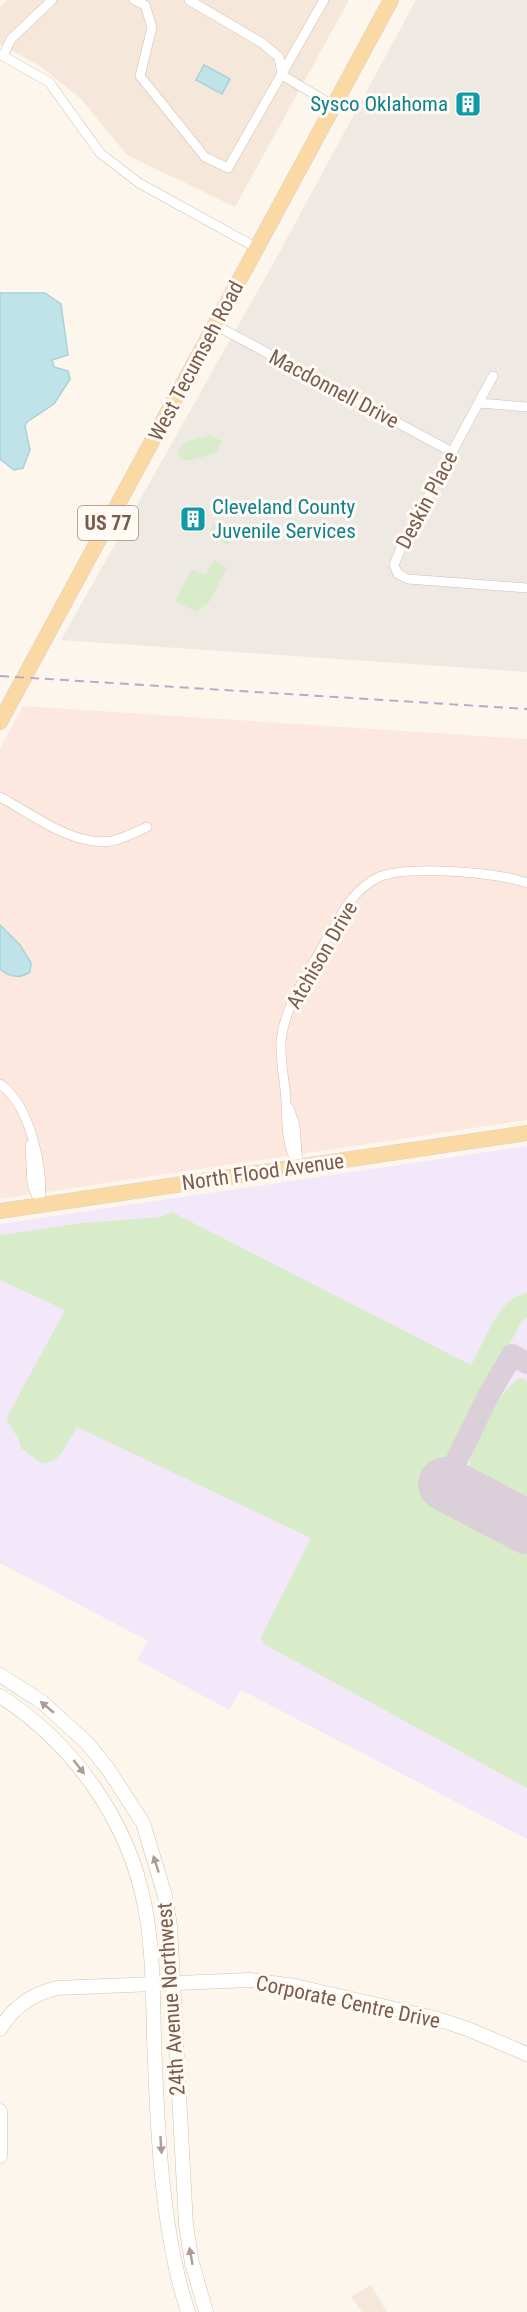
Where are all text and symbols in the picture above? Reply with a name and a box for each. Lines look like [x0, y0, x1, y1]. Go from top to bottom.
building icon: Sysco Oklahoma [453, 89, 483, 119]
place label: Sysco Oklahoma [310, 92, 448, 116]
street label: West Tecumseh Road [144, 277, 248, 445]
street label: Macdonnell Drive [265, 345, 403, 433]
street label: Deskin Place [391, 447, 463, 553]
place label: Cleveland County Juvenile Services [212, 495, 356, 543]
building icon: Cleveland County Juvenile Services [178, 504, 208, 534]
road number: US 77 [78, 506, 138, 540]
street label: Atchison Drive [282, 897, 362, 1013]
street label: North Flood Avenue [180, 1149, 346, 1195]
one-way arrow [39, 1700, 55, 1713]
one-way arrow [72, 1759, 85, 1775]
one-way arrow [151, 1855, 160, 1873]
street label: 24th Avenue Northwest [152, 1902, 190, 2096]
street label: Corporate Centre Drive [254, 1971, 442, 2033]
one-way arrow [156, 2136, 166, 2155]
one-way arrow [186, 2246, 195, 2265]

